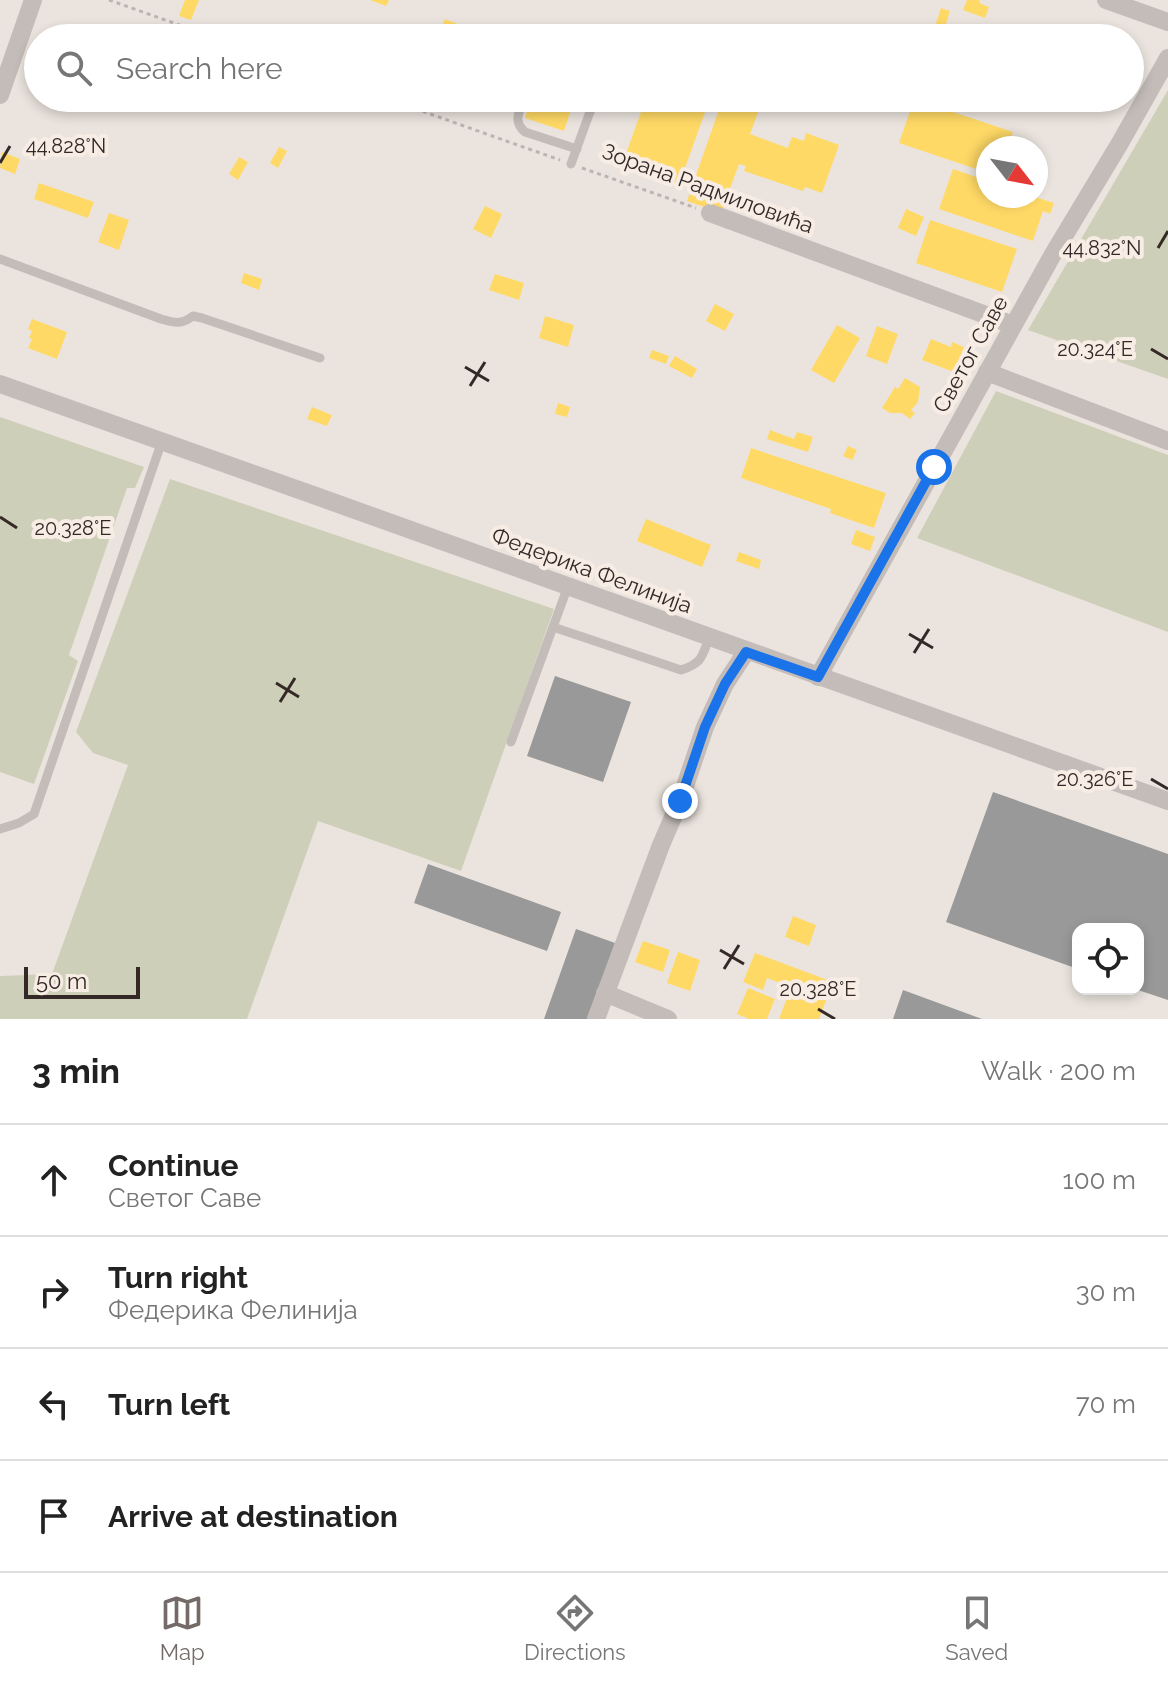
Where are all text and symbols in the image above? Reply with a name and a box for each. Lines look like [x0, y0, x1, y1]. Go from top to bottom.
search box [24, 24, 1144, 112]
icon: search [52, 46, 96, 90]
text: Search here [116, 51, 283, 86]
text: 44.828°N [26, 134, 106, 158]
north arrow [976, 136, 1048, 208]
street label: Зорана Радмиловића [599, 138, 817, 238]
text: 44.832°N [1062, 236, 1142, 260]
street label: Светог Саве [927, 291, 1013, 417]
text: 20.324°E [1057, 337, 1133, 361]
route start [916, 449, 952, 485]
text: 20.328°E [35, 516, 111, 540]
street label: Федерика Фелинија [488, 522, 696, 618]
text: 20.326°E [1056, 767, 1134, 791]
route end [662, 783, 698, 819]
map controls [1072, 923, 1144, 995]
button: locate [1072, 923, 1144, 995]
scale bar [24, 963, 140, 999]
text: 50 m [36, 968, 87, 994]
text: 20.328°E [780, 977, 856, 1001]
text: 3 min [32, 1051, 120, 1091]
text: Walk · 200 m [981, 1056, 1136, 1086]
text: Continue [108, 1148, 239, 1183]
icon: ahead [32, 1158, 76, 1202]
text: 100 m [1063, 1165, 1136, 1195]
text: Светог Саве [108, 1183, 261, 1213]
text: Turn right [108, 1260, 248, 1295]
icon: right [32, 1270, 76, 1314]
text: 30 m [1076, 1277, 1136, 1307]
text: Федерика Фелинија [108, 1295, 358, 1325]
icon: left [32, 1382, 76, 1426]
text: Turn left [108, 1387, 230, 1422]
text: 70 m [1076, 1389, 1136, 1419]
icon: arrive [32, 1494, 76, 1538]
text: Arrive at destination [108, 1499, 398, 1534]
tab: Map [160, 1591, 205, 1665]
tab: Directions [524, 1591, 626, 1665]
tab: Saved [945, 1591, 1008, 1665]

